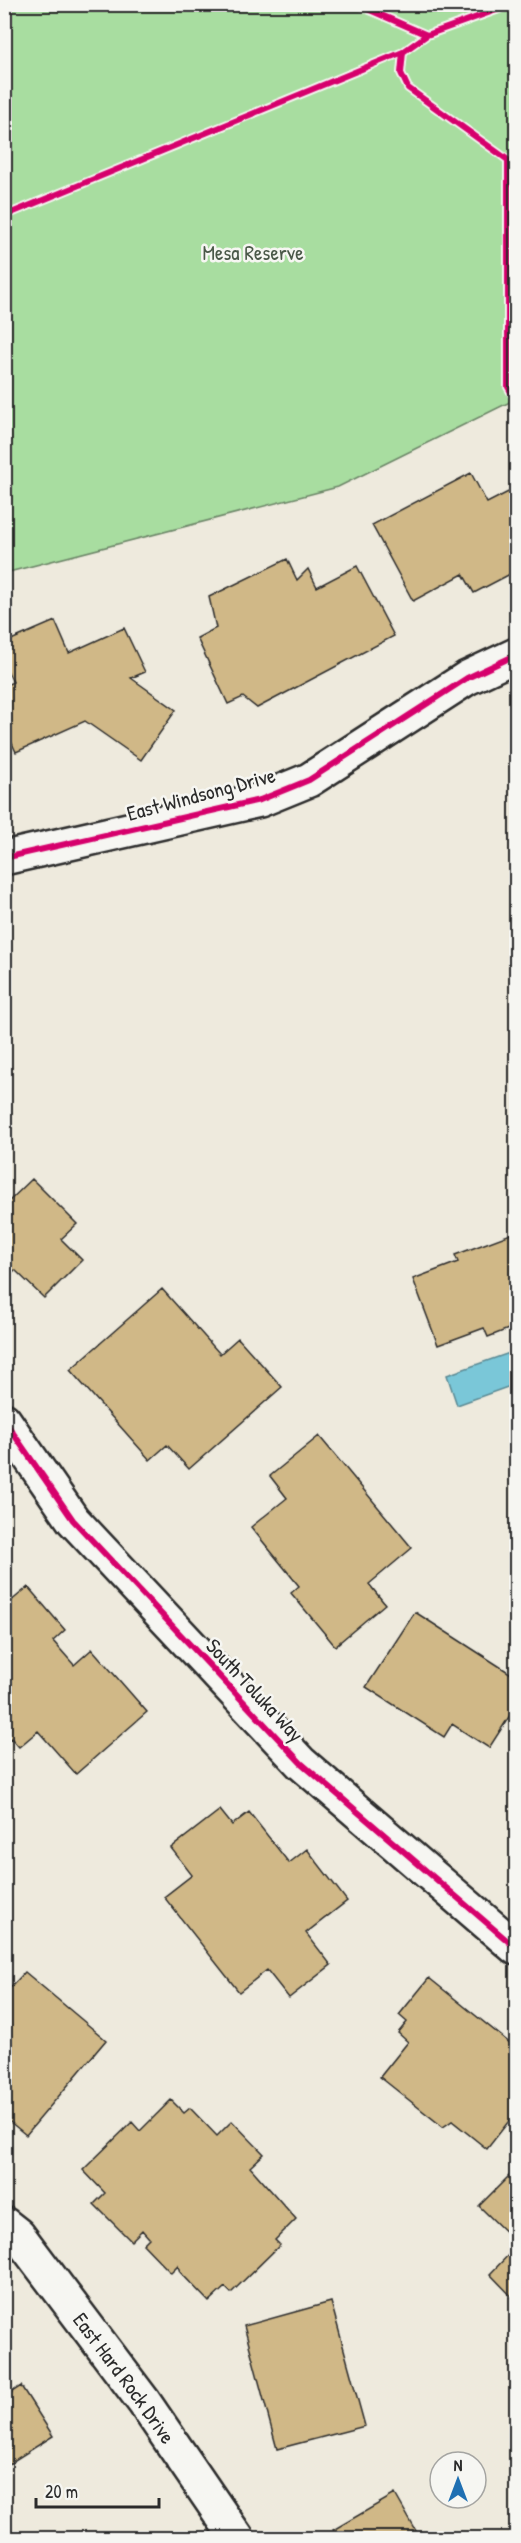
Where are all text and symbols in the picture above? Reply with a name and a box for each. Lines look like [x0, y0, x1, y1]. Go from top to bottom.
park label: Mesa Reserve [202, 238, 304, 267]
street label: East Windsong Drive [123, 760, 279, 828]
street label: South Toluka Way [200, 1632, 311, 1748]
street label: East Hard Rock Drive [67, 2306, 183, 2449]
north arrow [428, 2450, 488, 2510]
text: N [454, 2454, 463, 2476]
scale bar [36, 2471, 159, 2509]
text: 20 m [45, 2479, 78, 2504]

